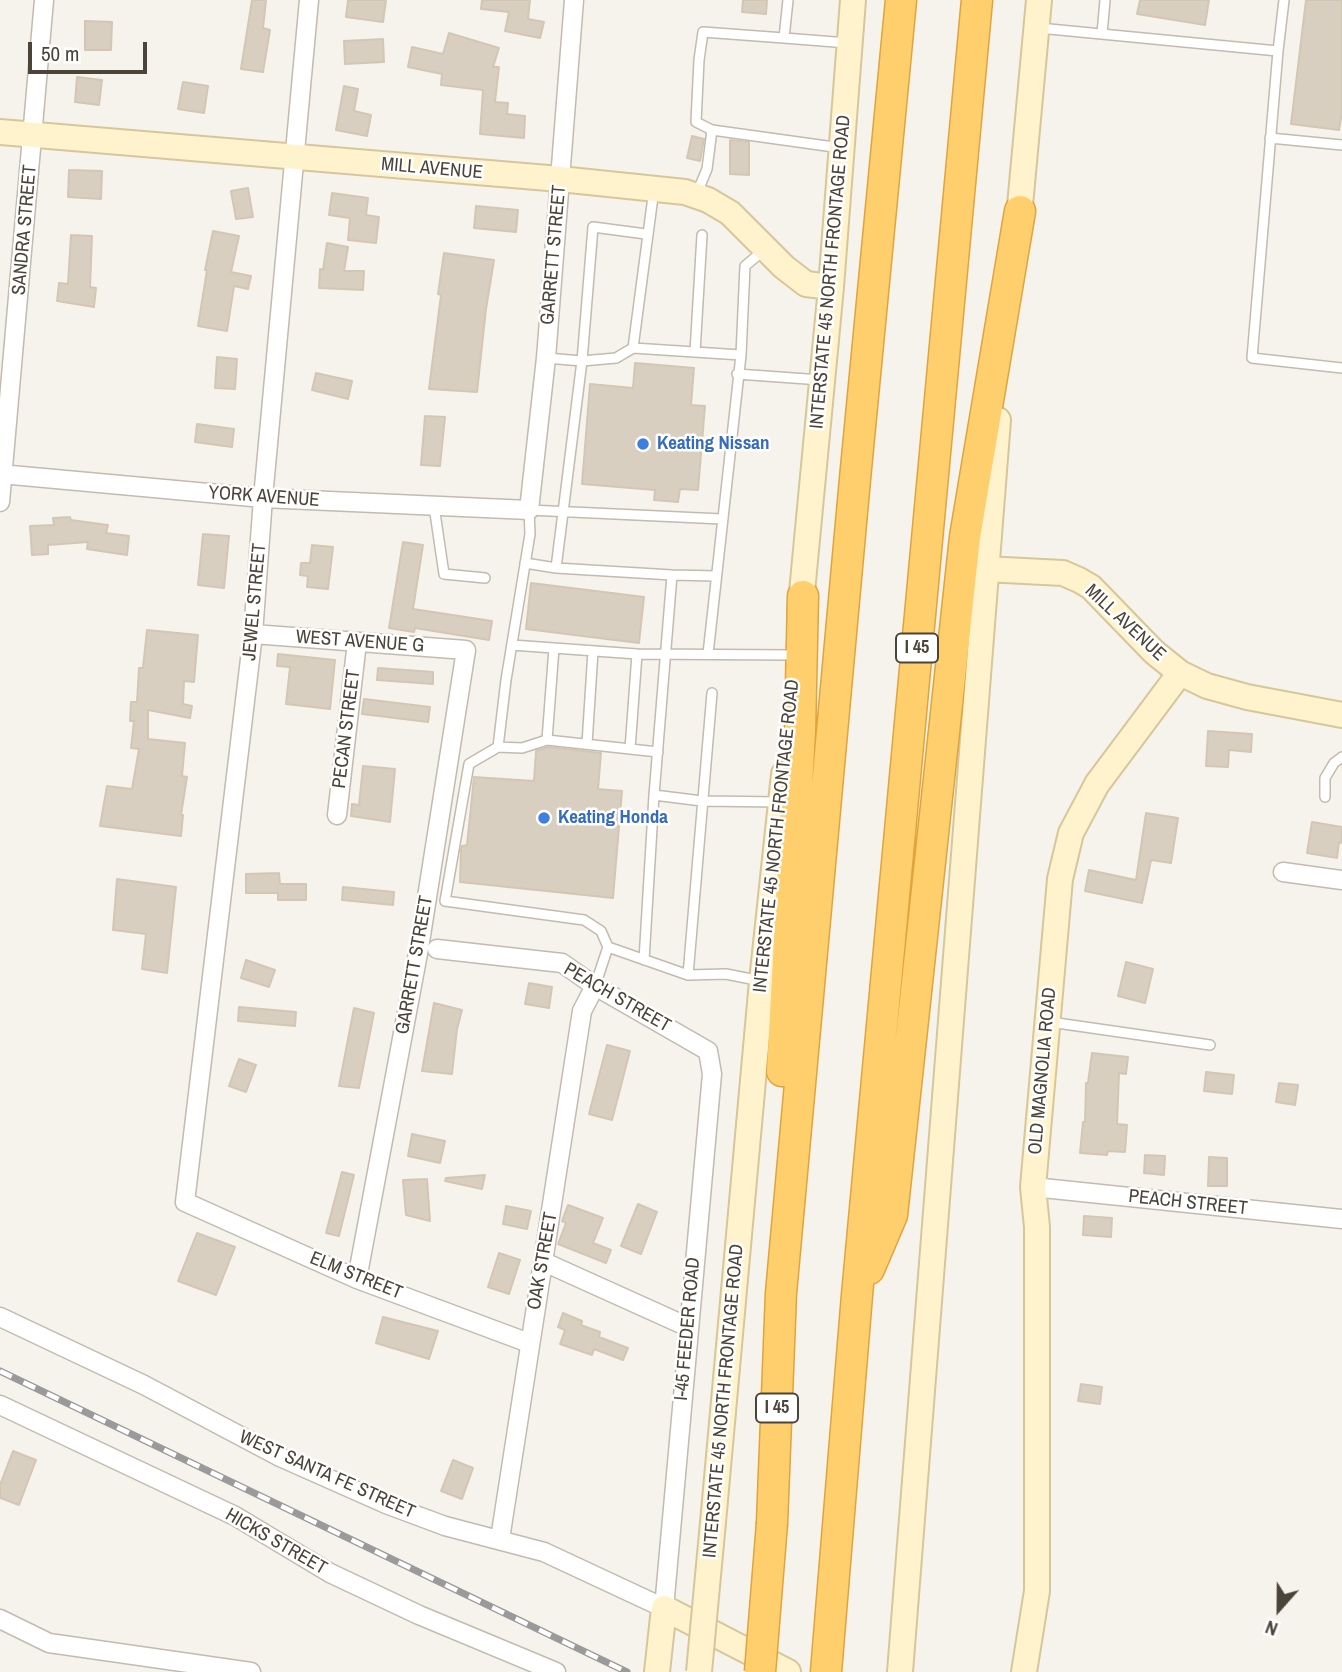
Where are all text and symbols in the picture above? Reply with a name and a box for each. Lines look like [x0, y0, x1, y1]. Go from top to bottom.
scale bar [32, 28, 150, 72]
text: 50 m [41, 39, 79, 68]
street label: INTERSTATE 45 NORTH FRONTAGE ROAD [806, 114, 856, 430]
street label: MILL AVENUE [380, 153, 484, 185]
street label: SANDRA STREET [8, 164, 42, 296]
street label: GARRETT STREET [537, 184, 571, 326]
place label: Keating Nissan [657, 433, 770, 455]
marker: Keating Nissan [635, 436, 651, 452]
street label: YORK AVENUE [208, 482, 320, 512]
street label: JEWEL STREET [239, 542, 271, 662]
street label: MILL AVENUE [1080, 580, 1170, 666]
street label: WEST AVENUE G [295, 626, 425, 658]
road number: I 45 [896, 634, 938, 662]
street label: PECAN STREET [328, 668, 366, 790]
street label: INTERSTATE 45 NORTH FRONTAGE ROAD [749, 678, 805, 994]
place label: Keating Honda [558, 807, 668, 829]
marker: Keating Honda [536, 810, 552, 826]
street label: GARRETT STREET [392, 894, 438, 1036]
street label: PEACH STREET [560, 958, 674, 1038]
street label: OLD MAGNOLIA ROAD [1024, 986, 1062, 1156]
street label: PEACH STREET [1127, 1185, 1249, 1221]
street label: OAK STREET [523, 1210, 563, 1312]
street label: INTERSTATE 45 NORTH FRONTAGE ROAD [699, 1243, 749, 1559]
street label: ELM STREET [306, 1247, 406, 1305]
street label: I-45 FEEDER ROAD [670, 1256, 706, 1402]
road number: I 45 [756, 1394, 798, 1422]
street label: WEST SANTA FE STREET [235, 1426, 419, 1524]
street label: HICKS STREET [221, 1504, 331, 1580]
north arrow [1244, 1574, 1314, 1644]
text: N [1262, 1614, 1281, 1643]

